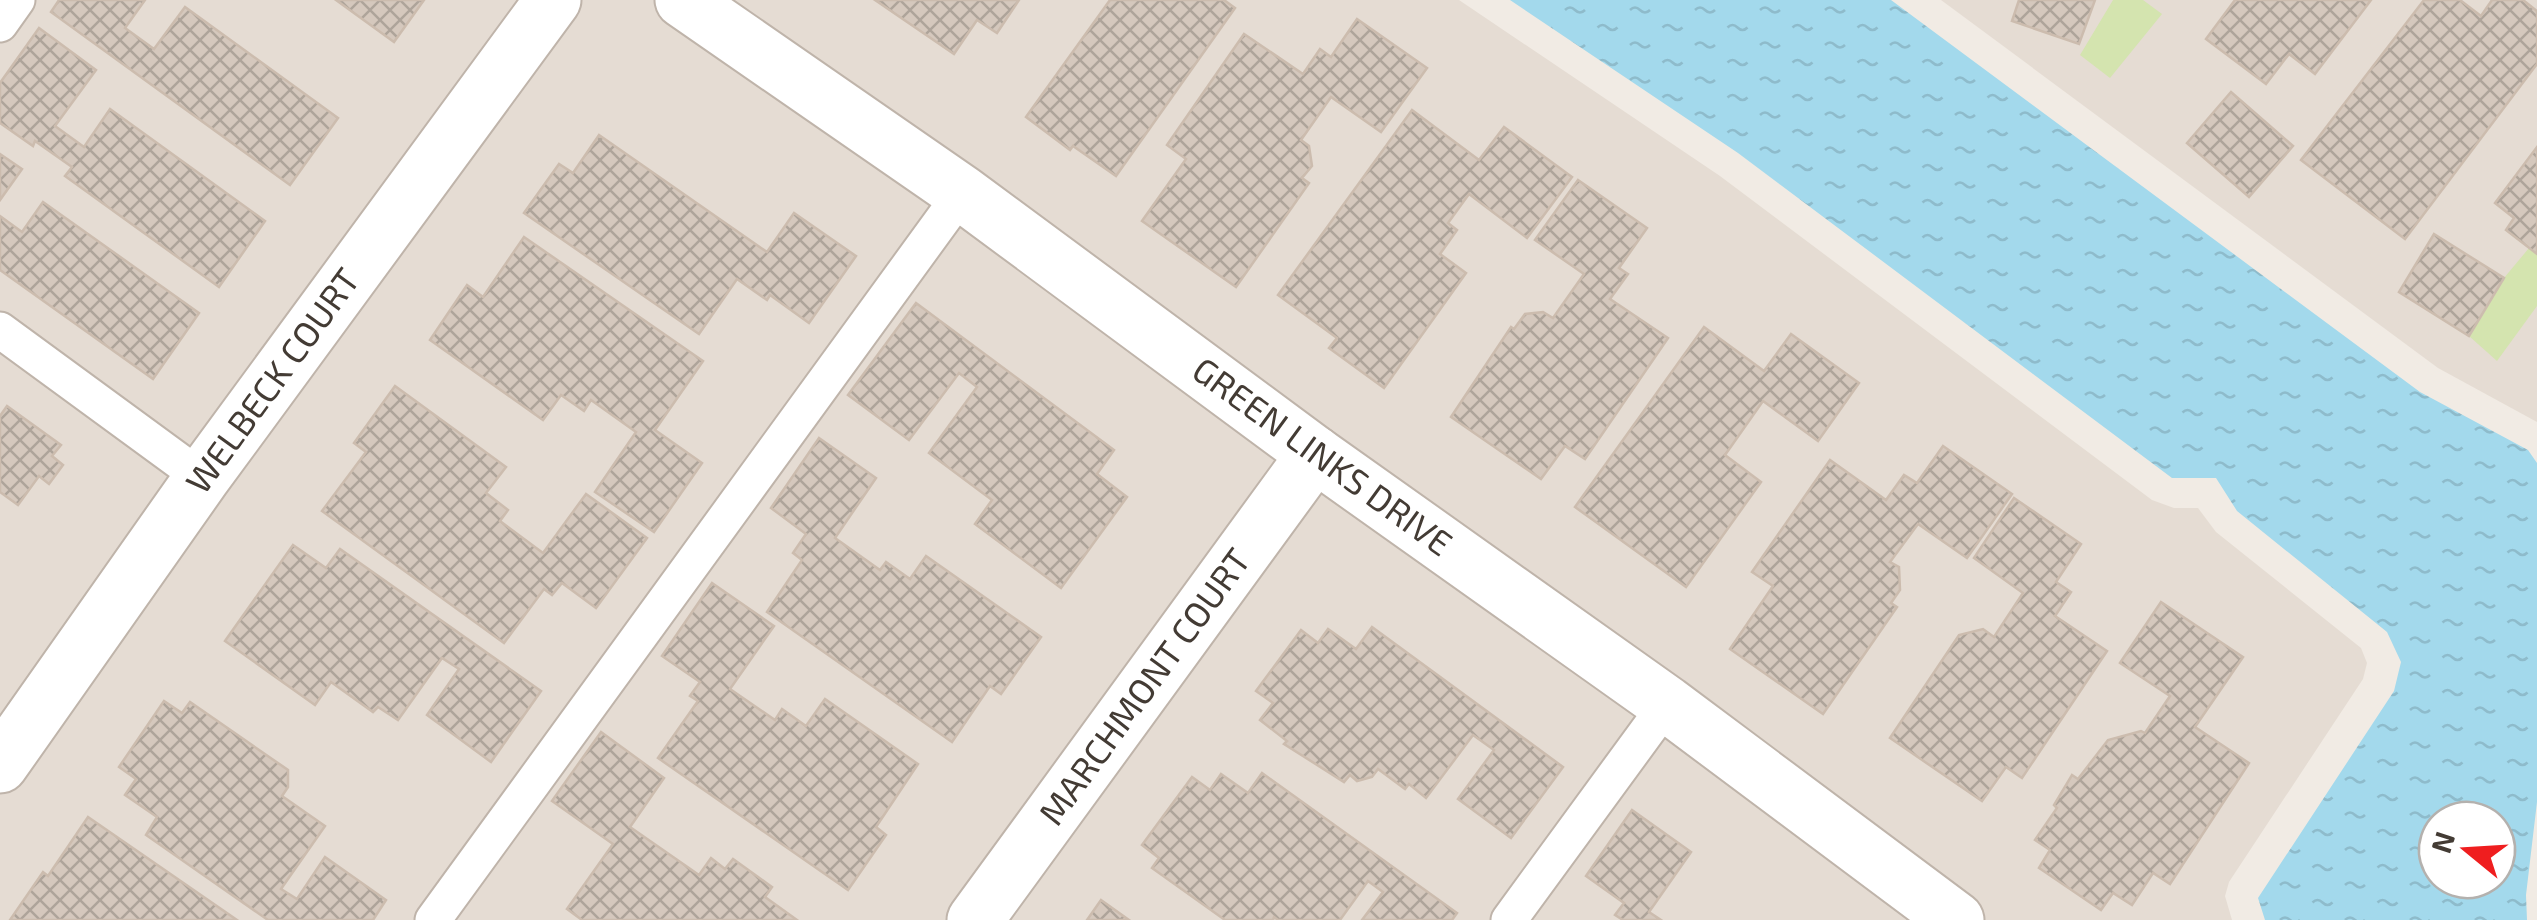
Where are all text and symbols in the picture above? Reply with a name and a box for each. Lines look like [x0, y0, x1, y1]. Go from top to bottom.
street label: WELBECK COURT [176, 259, 367, 500]
street label: GREEN LINKS DRIVE [1185, 347, 1461, 564]
street label: MARCHMONT COURT [1029, 539, 1258, 832]
north arrow [2417, 800, 2517, 900]
text: N [2423, 827, 2462, 857]

